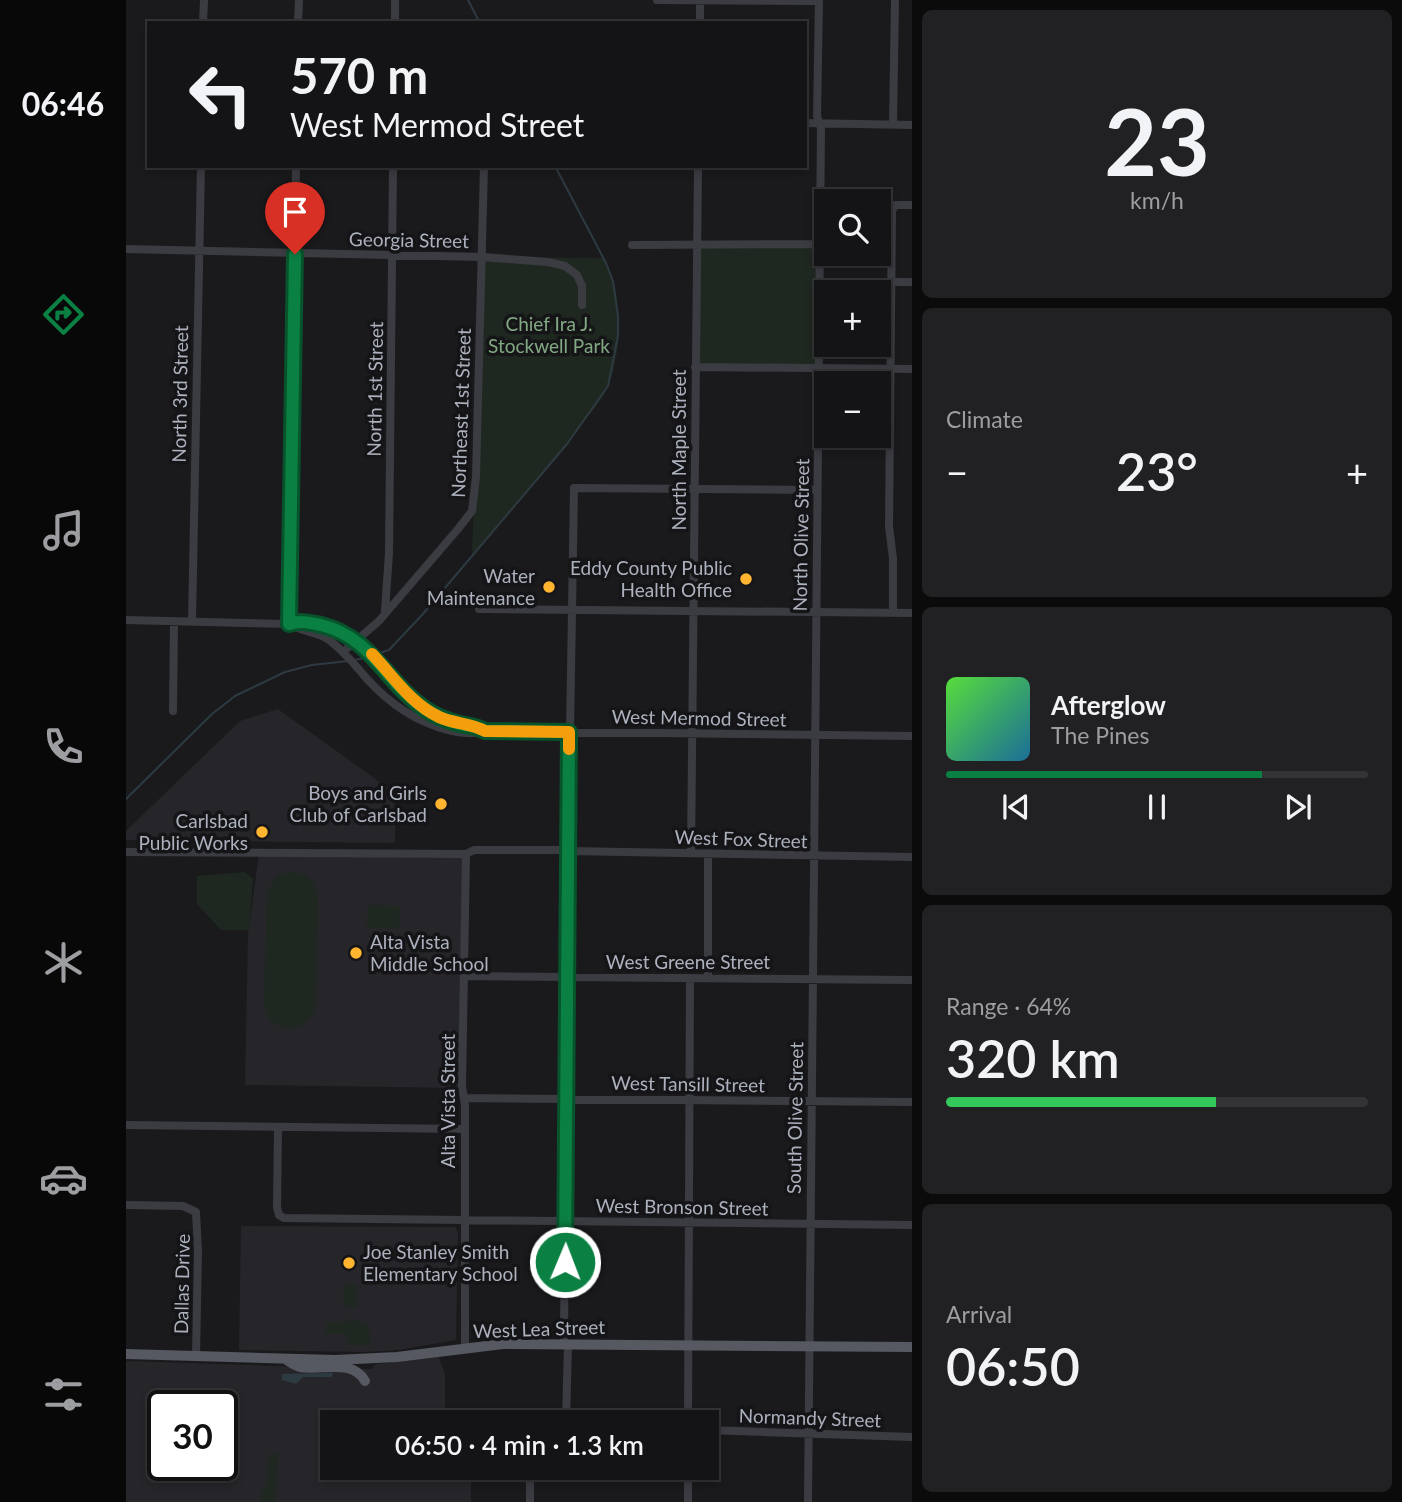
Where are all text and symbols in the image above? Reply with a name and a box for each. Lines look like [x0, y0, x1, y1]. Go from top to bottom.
text: 570 m [290, 46, 428, 104]
icon: left [175, 49, 266, 140]
text: 06:46 [22, 84, 104, 123]
text: 23 [1104, 86, 1210, 195]
text: West Mermod Street [290, 105, 584, 144]
pin [265, 182, 325, 254]
text: km/h [1130, 186, 1184, 214]
map controls [814, 189, 891, 448]
button: search [814, 189, 891, 266]
icon: arrive [276, 193, 314, 231]
street label: Georgia Street [349, 227, 469, 252]
button: + [814, 280, 891, 357]
icon: directions [39, 290, 88, 339]
park label: Chief Ira J. Stockwell Park [488, 312, 610, 357]
street label: North 1st Street [362, 321, 387, 457]
street label: North 3rd Street [167, 325, 192, 463]
street label: Northeast 1st Street [446, 328, 475, 498]
street label: North Maple Street [667, 369, 690, 531]
button: − [814, 371, 891, 448]
text: Climate [946, 405, 1023, 433]
text: 23° [1116, 440, 1198, 502]
text: − [946, 449, 968, 495]
text: + [1346, 449, 1368, 495]
street label: North Olive Street [788, 458, 813, 612]
icon: music [39, 506, 88, 555]
place label: Eddy County Public Health Office [570, 556, 732, 601]
place label: Water Maintenance [427, 564, 535, 609]
marker: Eddy County Public Health Office [738, 571, 754, 587]
marker: Water Maintenance [541, 579, 557, 595]
text: Afterglow [1051, 689, 1166, 721]
street label: West Mermod Street [611, 704, 787, 731]
text: The Pines [1051, 721, 1149, 749]
icon: phone [39, 722, 88, 771]
place label: Boys and Girls Club of Carlsbad [290, 781, 427, 826]
icon: previous [997, 788, 1035, 826]
icon: pause [1138, 788, 1176, 826]
icon: next [1279, 788, 1317, 826]
marker: Boys and Girls Club of Carlsbad [433, 796, 449, 812]
place label: Carlsbad Public Works [139, 809, 248, 854]
marker: Carlsbad Public Works [254, 824, 270, 840]
street label: West Fox Street [674, 825, 808, 852]
place label: Alta Vista Middle School [370, 930, 489, 975]
icon: climate [39, 938, 88, 987]
marker: Alta Vista Middle School [348, 945, 364, 961]
street label: West Greene Street [606, 950, 770, 973]
text: Range · 64% [946, 992, 1071, 1020]
text: 320 km [946, 1027, 1120, 1089]
street label: Alta Vista Street [436, 1034, 459, 1168]
street label: South Olive Street [782, 1041, 807, 1194]
street label: West Tansill Street [611, 1071, 765, 1096]
icon: car [39, 1154, 88, 1203]
street label: West Bronson Street [595, 1193, 769, 1220]
position arrow [528, 1225, 602, 1299]
street label: Dallas Drive [169, 1234, 194, 1334]
place label: Joe Stanley Smith Elementary School [363, 1240, 518, 1285]
marker: Joe Stanley Smith Elementary School [341, 1255, 357, 1271]
text: Arrival [946, 1300, 1012, 1328]
street label: West Lea Street [473, 1315, 606, 1342]
text: 06:50 [946, 1335, 1080, 1397]
icon: filters [39, 1370, 88, 1419]
speed limit sign: 30 [147, 1390, 238, 1481]
street label: Normandy Street [738, 1404, 882, 1431]
text: 06:50 · 4 min · 1.3 km [395, 1429, 644, 1461]

